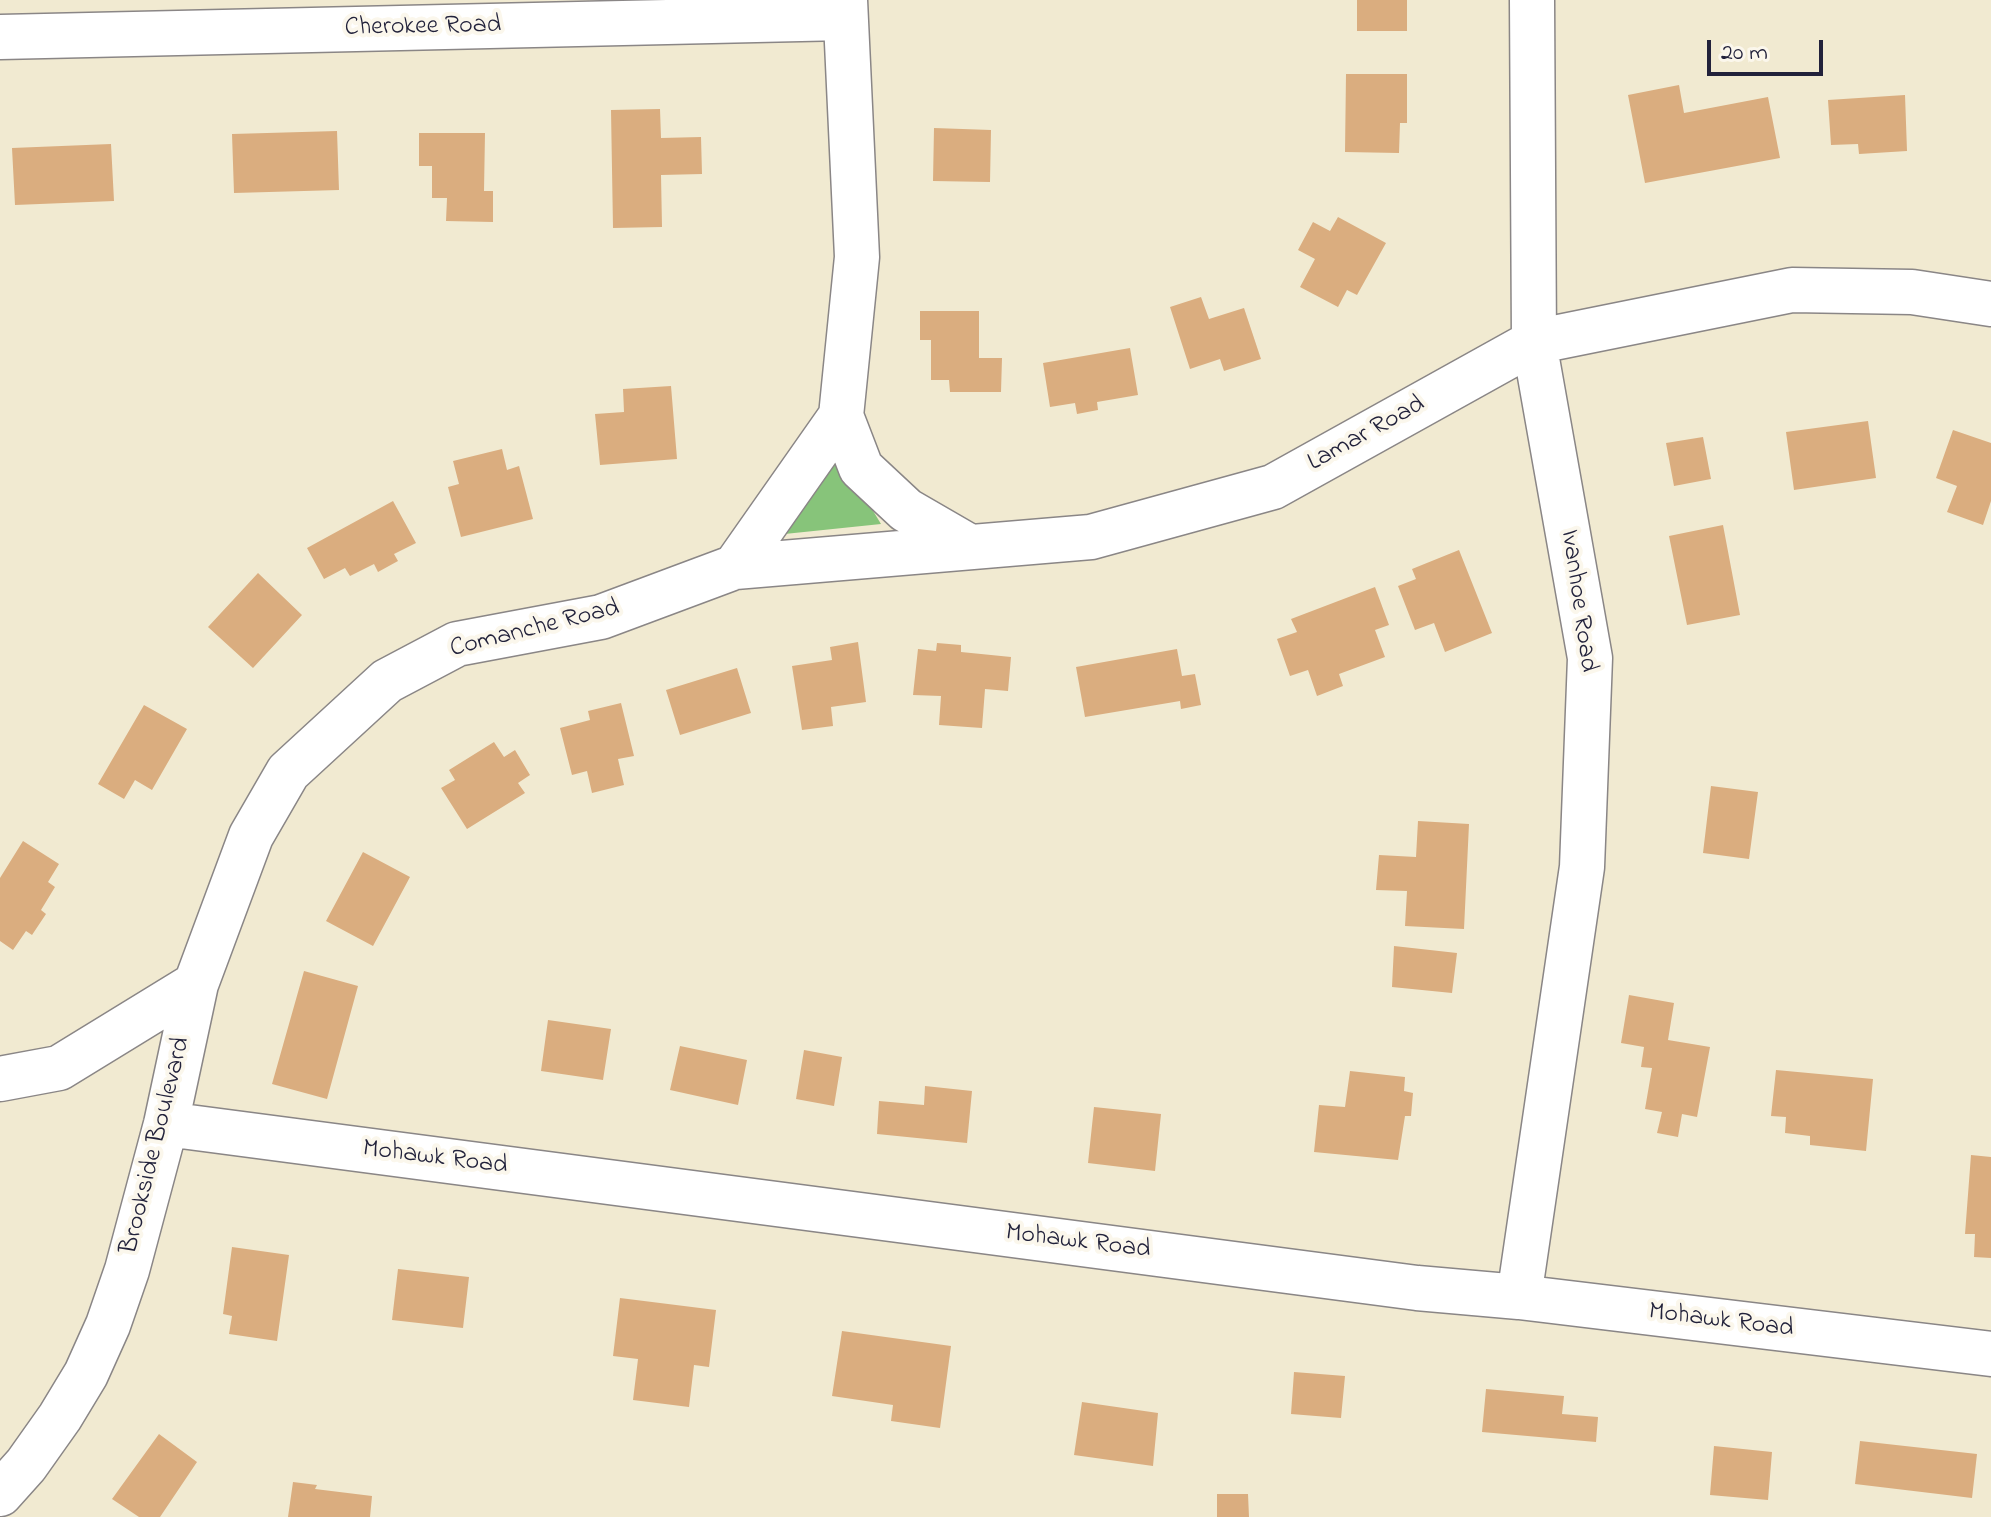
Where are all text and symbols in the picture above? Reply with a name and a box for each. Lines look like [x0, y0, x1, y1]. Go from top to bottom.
street label: Cherokee Road [344, 11, 502, 45]
scale bar [1711, 24, 1827, 74]
text: 20 m [1721, 36, 1768, 71]
street label: Lamar Road [1303, 390, 1431, 480]
street label: Ivanhoe Road [1552, 528, 1602, 674]
street label: Comanche Road [447, 594, 623, 666]
street label: Brookside Boulevard [115, 1034, 199, 1258]
street label: Mohawk Road [361, 1135, 509, 1183]
street label: Mohawk Road [1004, 1219, 1152, 1267]
street label: Mohawk Road [1647, 1298, 1795, 1346]

